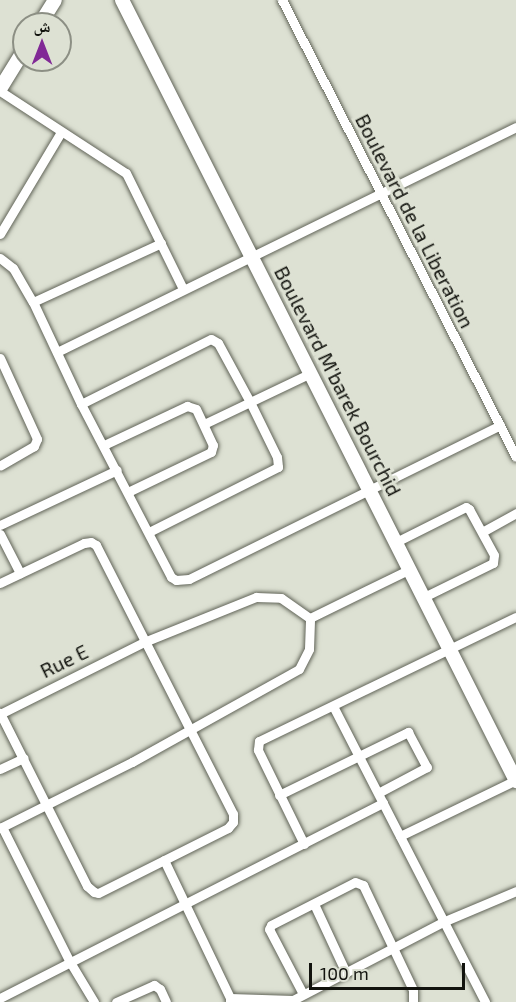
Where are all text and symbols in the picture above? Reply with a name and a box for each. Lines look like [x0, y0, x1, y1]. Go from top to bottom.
north arrow [12, 12, 72, 72]
text: ش [34, 16, 50, 35]
street label: Boulevard de la Liberation [351, 110, 479, 332]
street label: Boulevard M'barek Bourchid [269, 262, 407, 500]
street label: Rue E [36, 639, 92, 683]
scale bar [312, 951, 468, 989]
text: 100 m [320, 962, 369, 984]

